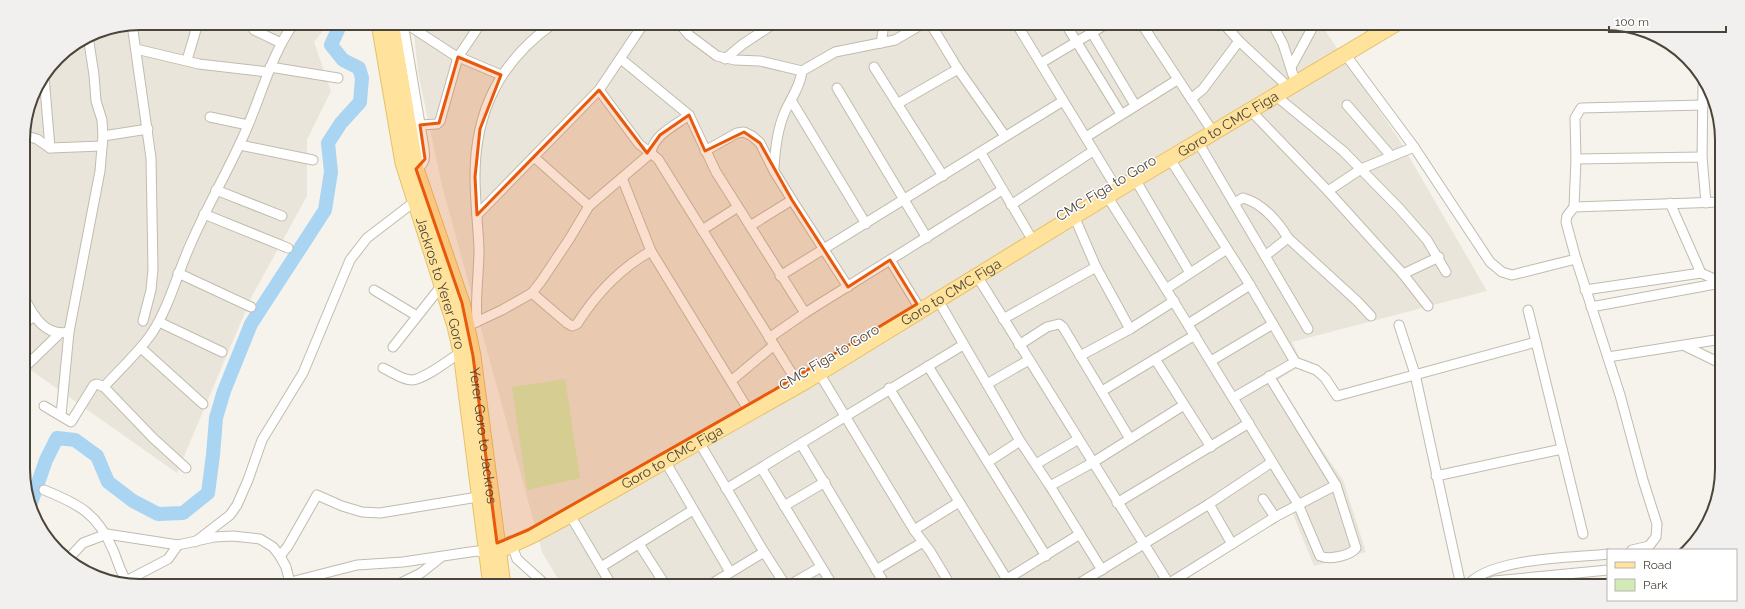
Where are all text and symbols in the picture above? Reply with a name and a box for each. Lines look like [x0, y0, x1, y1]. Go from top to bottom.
scale bar [1609, 8, 1726, 34]
text: 100 m [1615, 15, 1649, 29]
street label: Goro to CMC Figa [1175, 88, 1281, 160]
street label: CMC Figa to Goro [1053, 152, 1159, 224]
street label: Jackros to Yerer Goro [413, 215, 468, 351]
street label: Goro to CMC Figa [898, 255, 1004, 329]
street label: CMC Figa to Goro [776, 321, 882, 393]
street label: Yerer Goro to Jackros [467, 366, 500, 505]
street label: Goro to CMC Figa [619, 422, 726, 492]
legend [1607, 549, 1737, 601]
text: Road [1643, 558, 1672, 572]
text: Park [1643, 578, 1668, 592]

